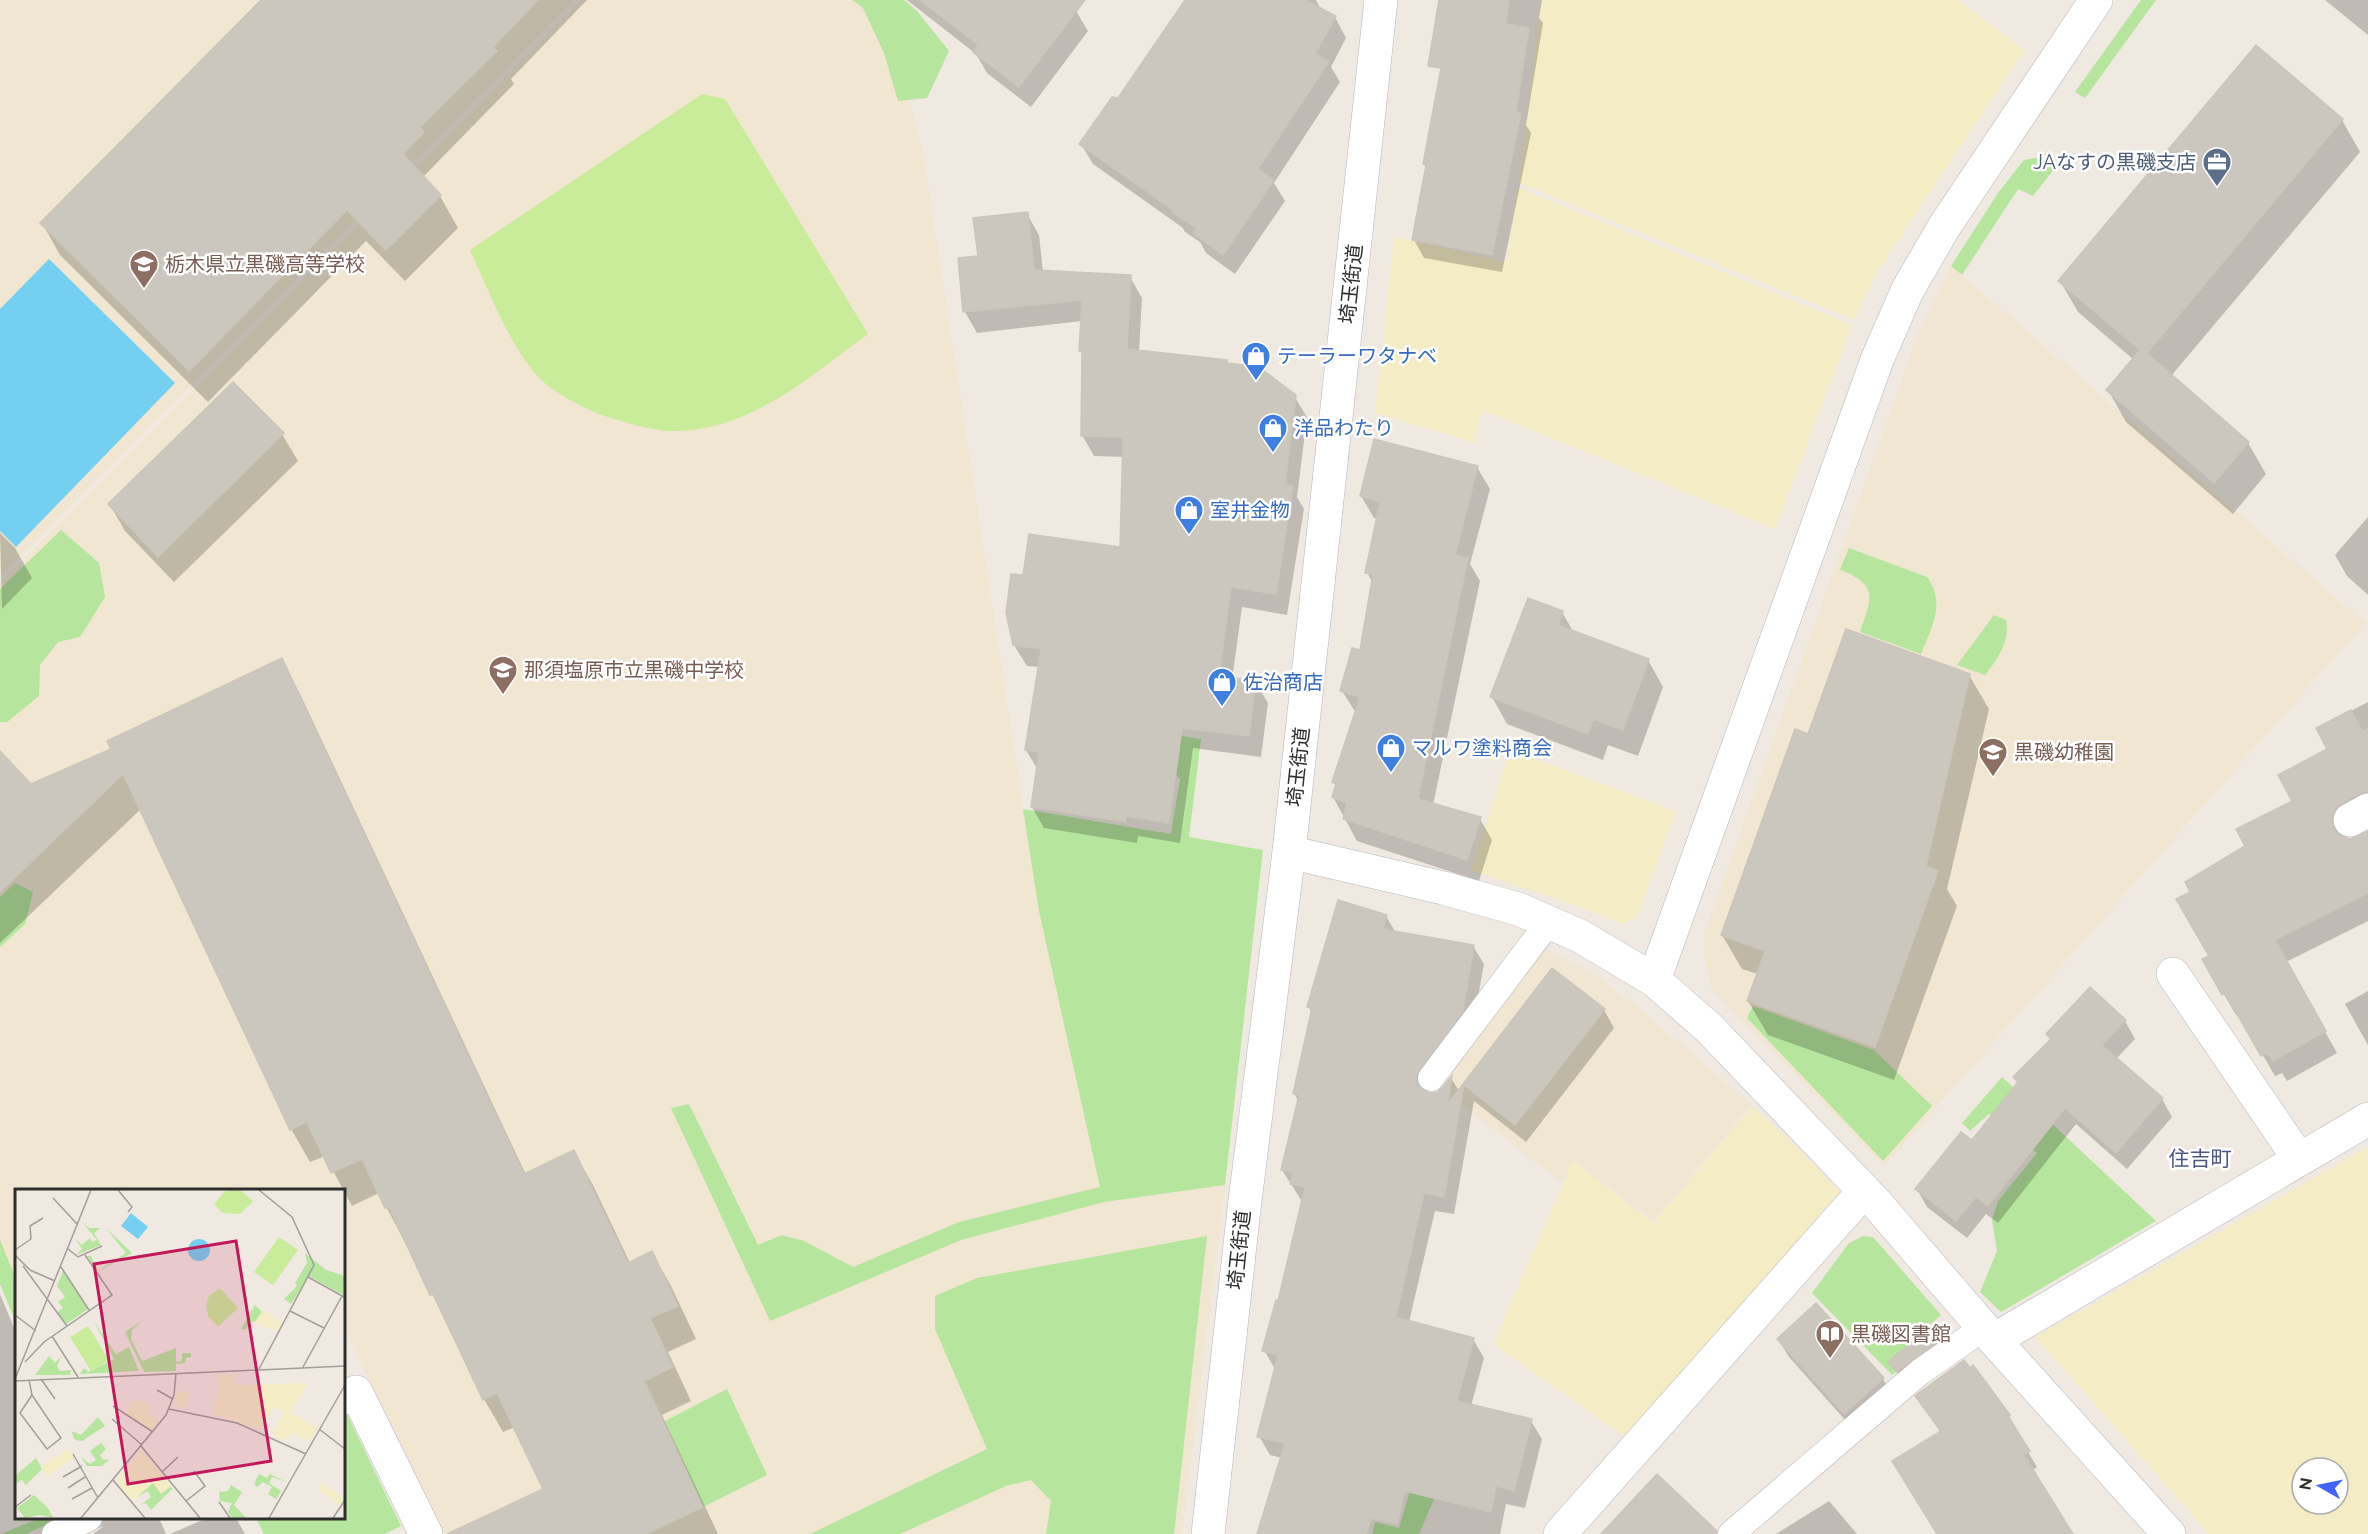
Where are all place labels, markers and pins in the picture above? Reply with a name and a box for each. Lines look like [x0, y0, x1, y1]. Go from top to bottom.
office icon: JAなすの黒磯支店 [2201, 146, 2233, 188]
place label: JAなすの黒磯支店 [2033, 150, 2196, 174]
school or university icon: 栃木県立黒磯高等学校 [128, 248, 160, 290]
place label: 栃木県立黒磯高等学校 [165, 252, 365, 276]
shop icon: テーラーワタナベ [1240, 340, 1272, 382]
place label: テーラーワタナベ [1277, 344, 1437, 368]
shop icon: 洋品わたり [1257, 412, 1289, 454]
place label: 洋品わたり [1294, 416, 1394, 440]
shop icon: 室井金物 [1173, 494, 1205, 536]
place label: 室井金物 [1210, 498, 1290, 522]
school or university icon: 那須塩原市立黒磯中学校 [487, 654, 519, 696]
place label: 那須塩原市立黒磯中学校 [524, 658, 744, 682]
shop icon: 佐治商店 [1206, 666, 1238, 708]
place label: 佐治商店 [1243, 670, 1323, 694]
shop icon: マルワ塗料商会 [1375, 732, 1407, 774]
place label: マルワ塗料商会 [1412, 736, 1552, 760]
school or university icon: 黒磯幼稚園 [1977, 736, 2009, 778]
place label: 黒磯幼稚園 [2014, 740, 2114, 764]
library icon: 黒磯図書館 [1814, 1318, 1846, 1360]
place label: 黒磯図書館 [1851, 1322, 1951, 1346]

